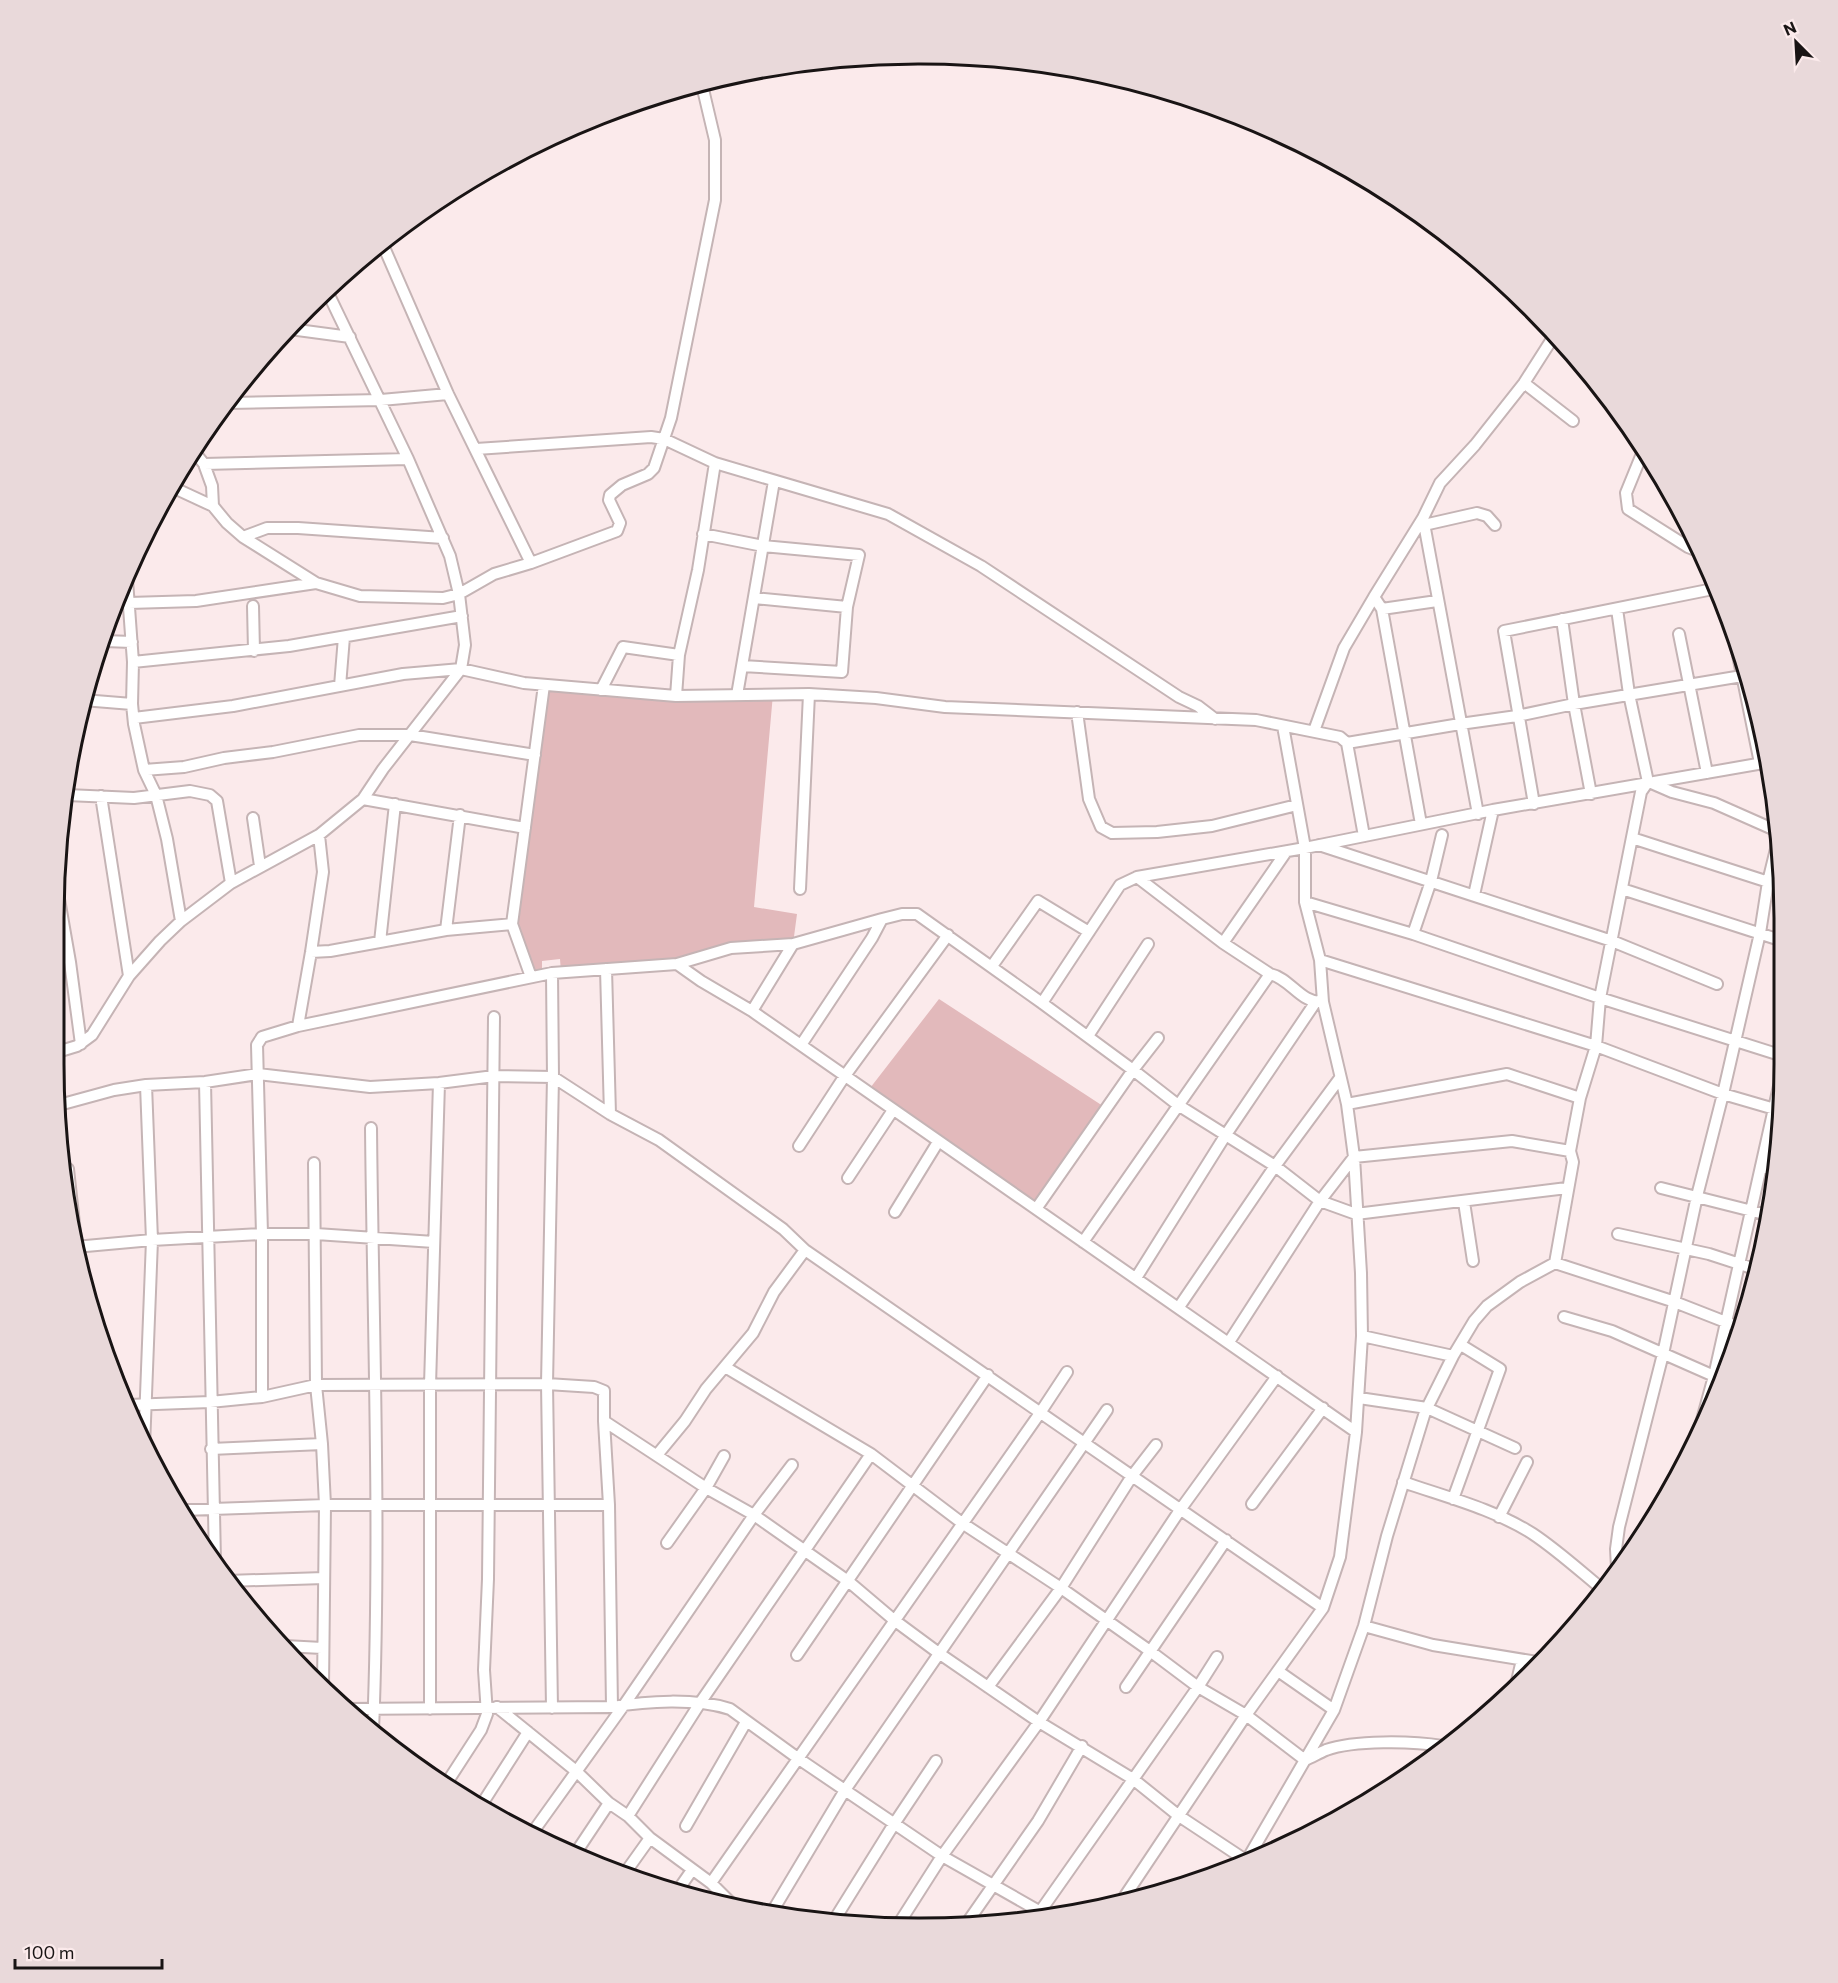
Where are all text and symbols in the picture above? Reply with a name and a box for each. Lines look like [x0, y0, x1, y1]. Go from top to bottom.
north arrow [1766, 12, 1826, 72]
text: N [1780, 17, 1799, 39]
scale bar [15, 1932, 162, 1970]
text: 100 m [24, 1941, 74, 1963]

